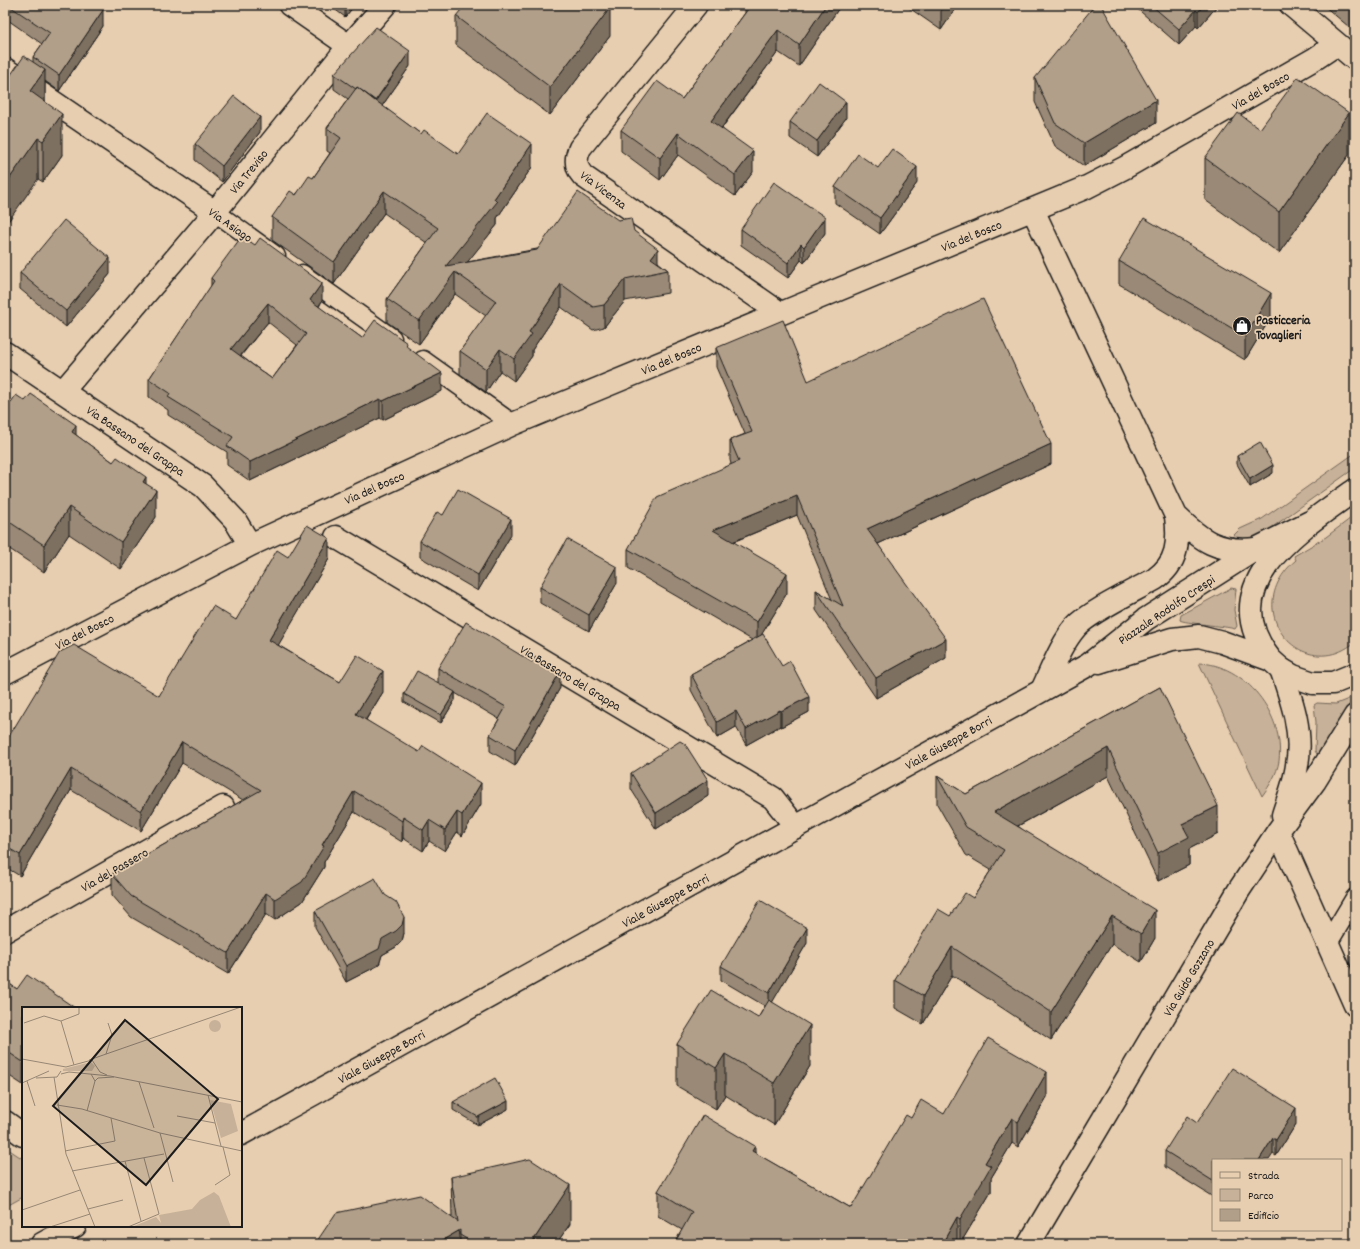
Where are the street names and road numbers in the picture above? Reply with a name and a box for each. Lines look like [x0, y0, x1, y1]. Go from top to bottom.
street label: Via del Bosco [1229, 68, 1294, 116]
street label: Via Treviso [226, 146, 274, 199]
street label: Via Vicenza [575, 167, 631, 215]
street label: Via Asiago [204, 204, 256, 248]
street label: Via del Bosco [939, 216, 1005, 258]
street label: Via del Bosco [639, 339, 705, 382]
street label: Via Bassano del Grappa [82, 402, 188, 483]
street label: Via del Bosco [342, 467, 408, 511]
street label: Piazzale Rodolfo Crespi [1115, 571, 1220, 651]
street label: Via del Bosco [52, 610, 118, 656]
street label: Via Bassano del Grappa [515, 641, 625, 717]
street label: Viale Giuseppe Borri [902, 712, 997, 776]
street label: Via del Passero [78, 844, 153, 898]
street label: Viale Giuseppe Borri [619, 870, 714, 934]
street label: Via Guido Gozzano [1160, 936, 1221, 1021]
street label: Viale Giuseppe Borri [335, 1026, 430, 1090]

